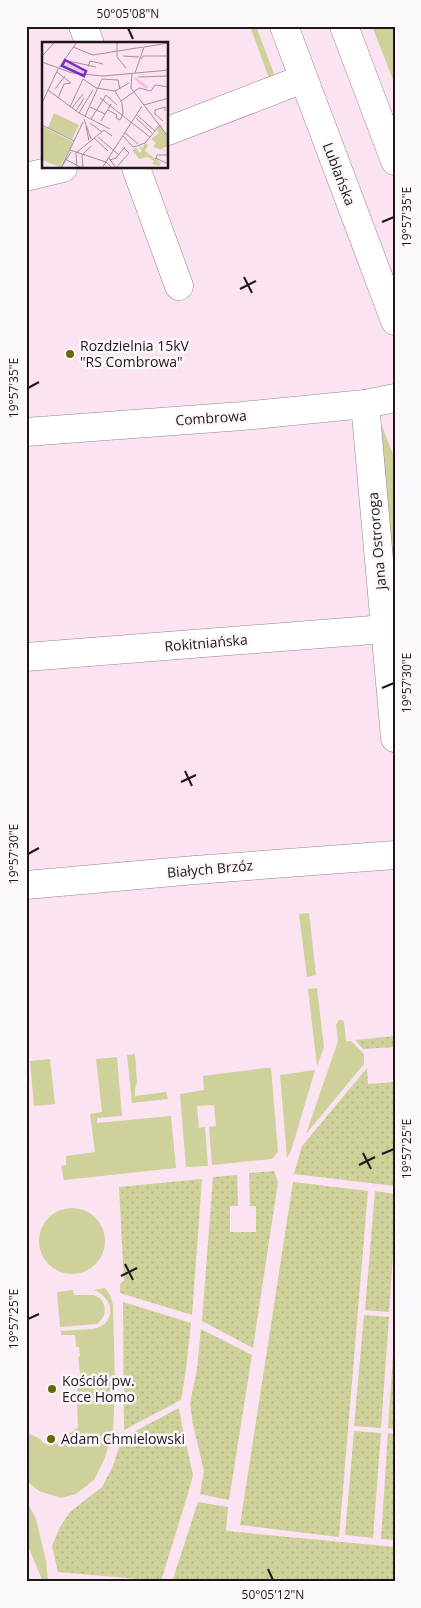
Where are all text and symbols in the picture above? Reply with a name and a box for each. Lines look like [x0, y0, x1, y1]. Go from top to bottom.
text: 50°05'08"N [97, 5, 159, 22]
inset map [42, 42, 169, 169]
street label: Lublańska [319, 140, 360, 208]
text: 19°57'35"E [398, 187, 415, 247]
place label: Rozdzielnia 15kV "RS Combrowa" [80, 336, 190, 371]
marker: Rozdzielnia 15kV "RS Combrowa" [64, 348, 76, 360]
text: 19°57'35"E [5, 358, 22, 418]
street label: Combrowa [175, 406, 247, 429]
street label: Jana Ostroroga [363, 492, 390, 593]
street label: Rokitniańska [164, 629, 248, 656]
text: 19°57'30"E [398, 653, 415, 713]
text: 19°57'30"E [5, 824, 22, 884]
street label: Białych Brzóz [166, 855, 254, 882]
text: 19°57'25"E [398, 1119, 415, 1179]
text: 19°57'25"E [5, 1289, 22, 1349]
place label: Kościół pw. Ecce Homo [62, 1371, 135, 1406]
marker: Kościół pw. Ecce Homo [46, 1383, 58, 1395]
place label: Adam Chmielowski [61, 1429, 185, 1448]
marker: Adam Chmielowski [45, 1433, 57, 1445]
text: 50°05'12"N [242, 1586, 304, 1603]

